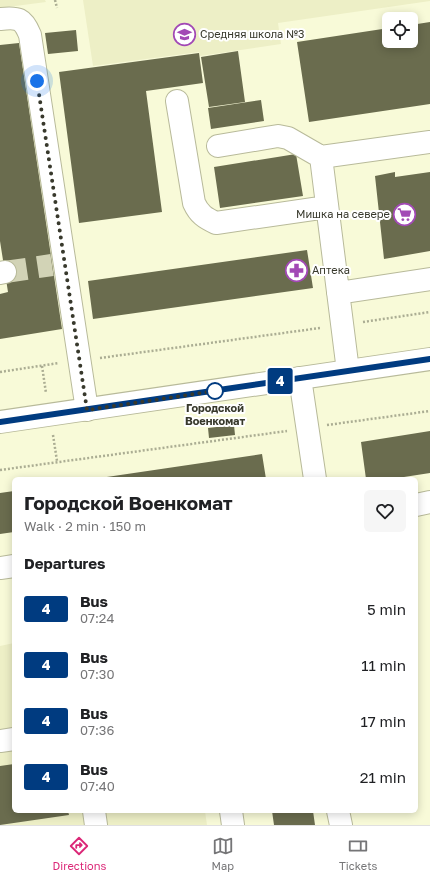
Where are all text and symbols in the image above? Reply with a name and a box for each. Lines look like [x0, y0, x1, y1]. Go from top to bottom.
map controls [382, 12, 418, 48]
button: locate [382, 12, 418, 48]
school or university icon: Средняя школа №3 [171, 21, 197, 47]
place label: Средняя школа №3 [200, 27, 305, 40]
your location [27, 71, 47, 91]
supermarket icon: Мишка на севере [392, 201, 418, 227]
place label: Мишка на севере [296, 207, 390, 220]
pharmacy icon: Аптека [284, 257, 310, 283]
place label: Аптека [312, 263, 350, 276]
line badge: 4 [267, 368, 293, 394]
text: 4 [276, 372, 284, 389]
marker: Городской Военкомат [206, 382, 224, 400]
place label: Городской Военкомат [185, 401, 245, 427]
button: heart [364, 490, 406, 532]
text: Городской Военкомат [24, 491, 233, 514]
text: Walk · 2 min · 150 m [24, 518, 146, 534]
text: Departures [24, 554, 105, 572]
text: Bus [80, 592, 108, 610]
text: 4 [42, 600, 50, 617]
text: 5 min [367, 600, 406, 618]
text: 07:24 [80, 610, 114, 626]
text: Bus [80, 648, 108, 666]
text: 4 [42, 656, 50, 673]
text: 11 min [361, 656, 406, 674]
text: 07:30 [80, 666, 115, 682]
text: Bus [80, 704, 108, 722]
text: 4 [42, 712, 50, 729]
text: 17 min [361, 712, 406, 730]
text: 07:36 [80, 722, 114, 738]
text: Bus [80, 760, 108, 778]
text: 4 [42, 768, 50, 785]
text: 21 min [360, 768, 406, 786]
text: 07:40 [80, 778, 115, 794]
tab: Directions [53, 835, 106, 872]
tab: Map [211, 835, 234, 872]
tab: Tickets [339, 835, 377, 872]

